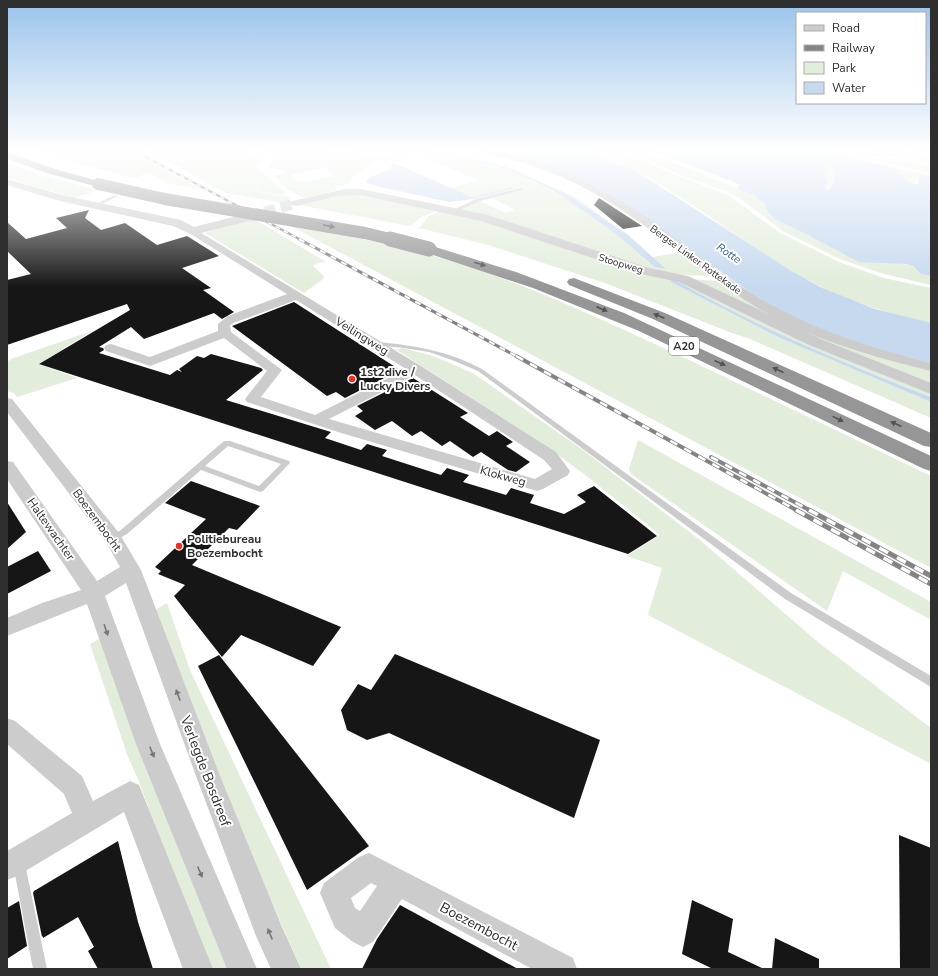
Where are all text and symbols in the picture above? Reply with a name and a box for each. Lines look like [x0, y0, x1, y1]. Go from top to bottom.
legend [796, 12, 926, 104]
text: Road [832, 20, 860, 36]
text: Railway [832, 40, 876, 56]
text: Park [832, 60, 857, 76]
text: Water [832, 80, 866, 96]
street label: Bergse Linker Rottekade [647, 222, 744, 298]
one-way arrow [323, 224, 335, 230]
water label: Rotte [713, 240, 744, 267]
street label: Stoopweg [597, 251, 645, 277]
one-way arrow [474, 261, 486, 267]
one-way arrow [596, 307, 608, 313]
street label: Veilingweg [331, 313, 392, 359]
one-way arrow [654, 313, 665, 319]
road number: A20 [669, 337, 699, 355]
one-way arrow [714, 360, 726, 366]
place label: 1st2dive / Lucky Divers [360, 364, 431, 394]
one-way arrow [772, 367, 783, 373]
marker: 1st2dive / Lucky Divers [347, 374, 357, 384]
one-way arrow [832, 416, 843, 422]
one-way arrow [890, 421, 901, 427]
street label: Klokweg [478, 462, 528, 490]
street label: Boezembocht [69, 486, 126, 555]
street label: Haltewachter [24, 495, 79, 564]
place label: Politiebureau Boezembocht [187, 531, 263, 561]
marker: Politiebureau Boezembocht [174, 541, 184, 551]
one-way arrow [104, 624, 110, 636]
one-way arrow [174, 688, 180, 700]
street label: Verlegde Bosdreef [175, 712, 235, 829]
one-way arrow [149, 746, 155, 758]
one-way arrow [197, 867, 203, 878]
street label: Boezembocht [436, 898, 521, 955]
one-way arrow [267, 928, 273, 939]

